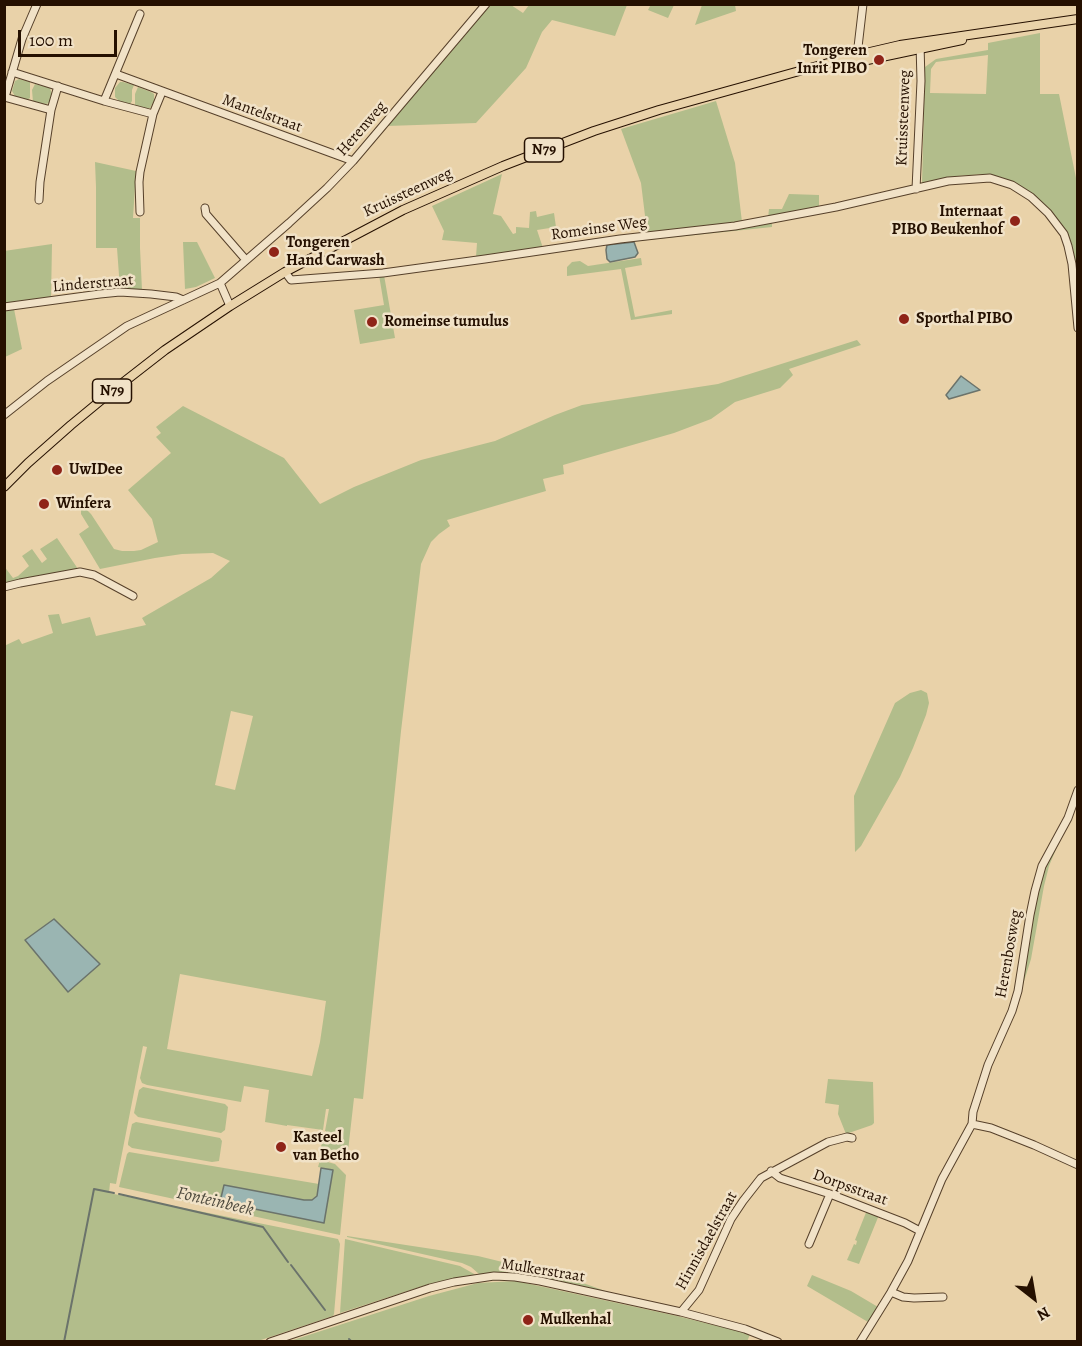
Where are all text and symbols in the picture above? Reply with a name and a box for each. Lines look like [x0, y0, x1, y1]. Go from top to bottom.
scale bar [21, 18, 120, 56]
text: 100 m [29, 28, 73, 52]
place label: Tongeren Inrit PIBO [797, 41, 867, 79]
marker: Tongeren Inrit PIBO [872, 53, 886, 67]
street label: Kruissteenweg [893, 70, 915, 166]
street label: Mantelstraat [219, 91, 305, 137]
street label: Herenweg [333, 98, 391, 160]
road number: N79 [524, 138, 564, 162]
street label: Kruissteenweg [360, 164, 456, 222]
place label: Internaat PIBO Beukenhof [891, 202, 1003, 240]
street label: Romeinse Weg [550, 213, 648, 245]
marker: Internaat PIBO Beukenhof [1008, 214, 1022, 228]
place label: Tongeren Hand Carwash [286, 233, 385, 271]
marker: Tongeren Hand Carwash [267, 245, 281, 259]
street label: Linderstraat [52, 271, 134, 297]
place label: Sporthal PIBO [916, 309, 1013, 329]
place label: Romeinse tumulus [384, 312, 509, 332]
marker: Sporthal PIBO [897, 312, 911, 326]
marker: Romeinse tumulus [365, 315, 379, 329]
road number: N79 [92, 379, 132, 403]
place label: UwIDee [69, 460, 123, 480]
marker: UwIDee [50, 463, 64, 477]
place label: Winfera [56, 494, 111, 514]
marker: Winfera [37, 497, 51, 511]
street label: Herenbosweg [992, 908, 1026, 1000]
place label: Kasteel van Betho [293, 1128, 359, 1166]
marker: Kasteel van Betho [274, 1140, 288, 1154]
street label: Dorpsstraat [810, 1166, 890, 1210]
water label: Fonteinbeek [174, 1183, 256, 1221]
street label: Hinnisdaelstraat [672, 1188, 742, 1294]
street label: Mulkerstraat [500, 1255, 586, 1287]
north arrow [1004, 1268, 1064, 1328]
text: N [1033, 1301, 1054, 1326]
place label: Mulkenhal [540, 1310, 611, 1330]
marker: Mulkenhal [521, 1313, 535, 1327]

